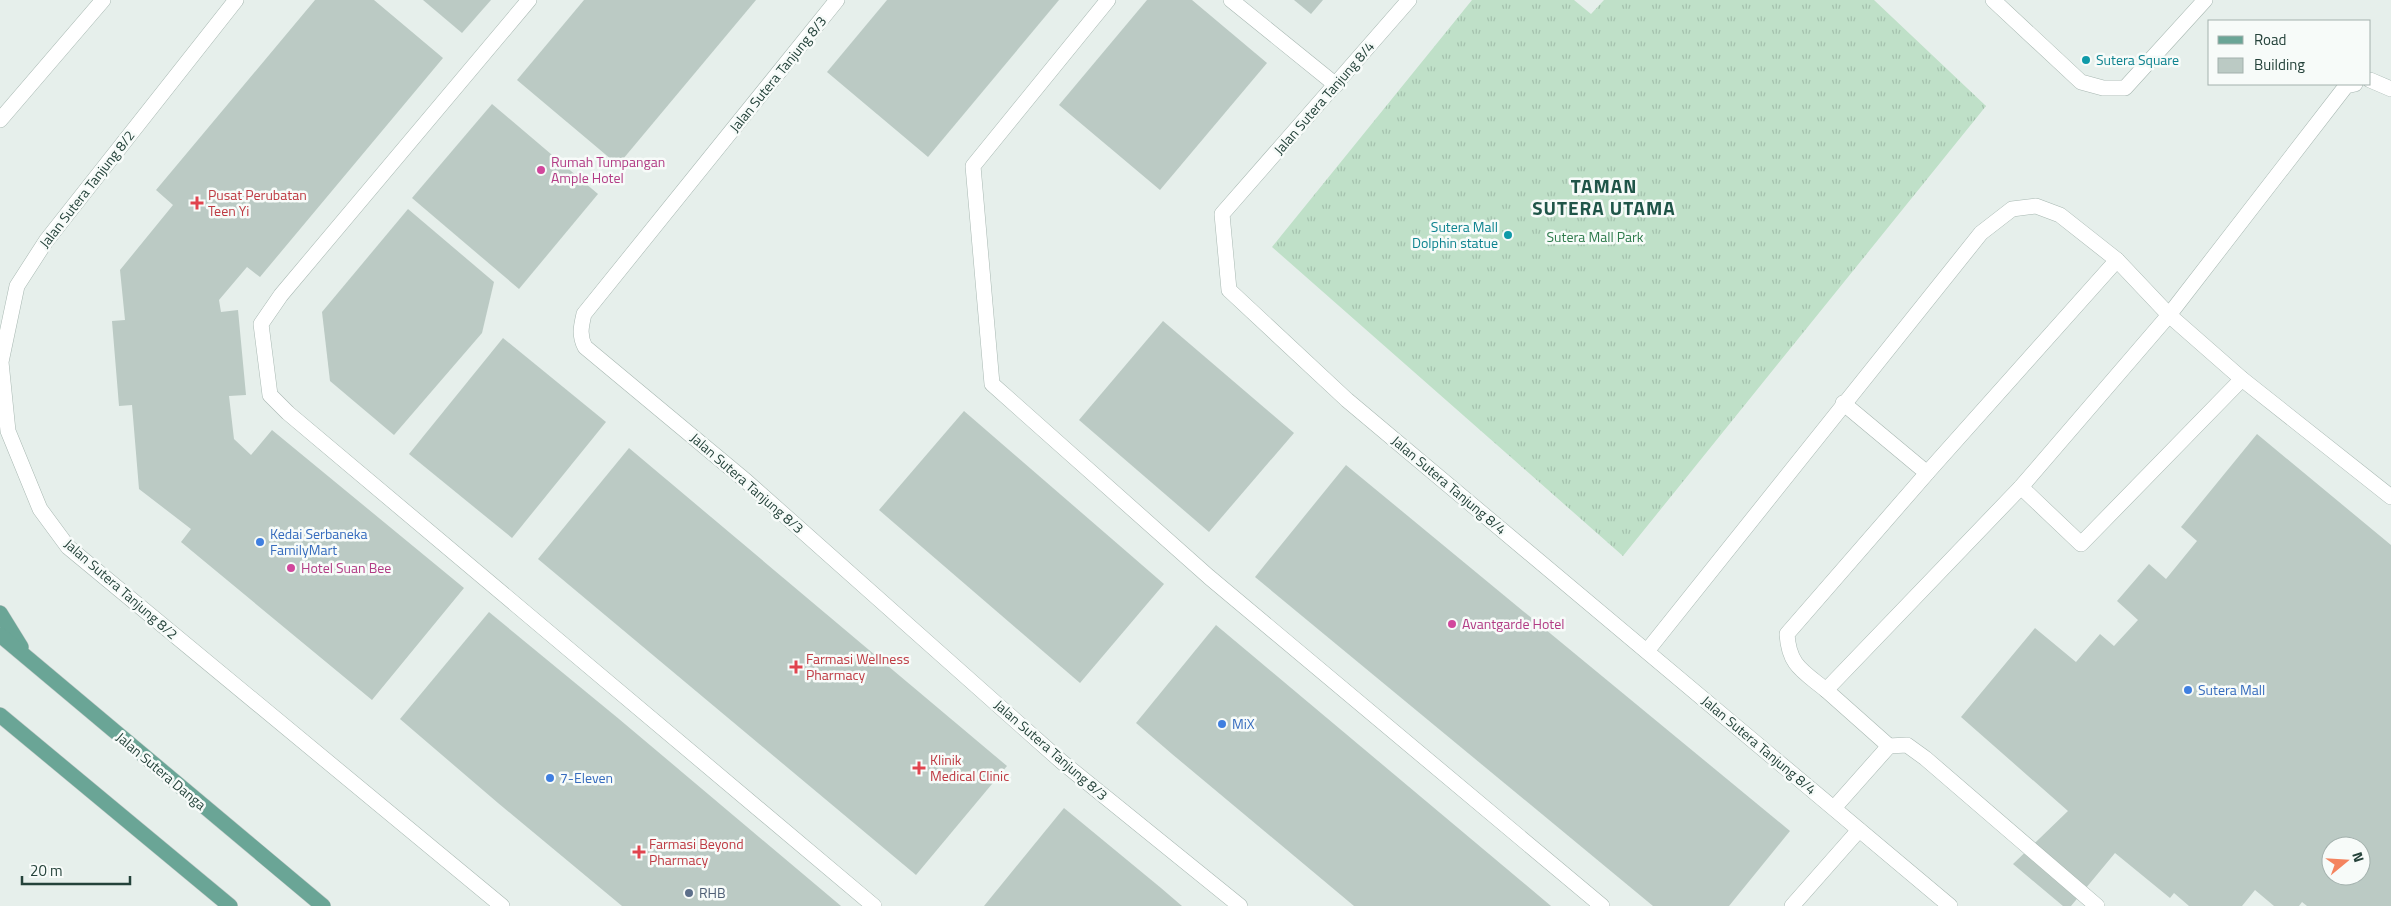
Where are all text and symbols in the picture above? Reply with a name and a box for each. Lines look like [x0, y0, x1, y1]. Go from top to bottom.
street label: Jalan Sutera Tanjung 8/3 [724, 11, 831, 136]
legend [2208, 20, 2371, 85]
text: Road [2254, 28, 2286, 51]
street label: Jalan Sutera Tanjung 8/4 [1268, 36, 1379, 159]
place label: Sutera Square [2096, 49, 2179, 70]
text: Building [2254, 53, 2305, 76]
marker: Sutera Square [2080, 54, 2092, 66]
street label: Jalan Sutera Tanjung 8/2 [34, 125, 139, 252]
place label: Rumah Tumpangan Ample Hotel [551, 151, 665, 188]
marker: Rumah Tumpangan Ample Hotel [535, 164, 547, 176]
district label: TAMAN SUTERA UTAMA [1532, 171, 1676, 222]
place label: Pusat Perubatan Teen Yi [208, 184, 307, 221]
marker: Pusat Perubatan Teen Yi [190, 196, 204, 210]
place label: Sutera Mall Dolphin statue [1412, 216, 1498, 253]
park label: Sutera Mall Park [1546, 226, 1644, 247]
marker: Sutera Mall Dolphin statue [1502, 229, 1514, 241]
street label: Jalan Sutera Tanjung 8/3 [686, 427, 809, 538]
street label: Jalan Sutera Tanjung 8/4 [1387, 430, 1511, 539]
place label: Kedai Serbaneka FamilyMart [270, 523, 368, 560]
street label: Jalan Sutera Tanjung 8/2 [60, 533, 183, 644]
marker: Kedai Serbaneka FamilyMart [254, 536, 266, 548]
place label: Hotel Suan Bee [301, 557, 391, 578]
marker: Hotel Suan Bee [285, 562, 297, 574]
place label: Avantgarde Hotel [1462, 613, 1564, 634]
marker: Avantgarde Hotel [1446, 618, 1458, 630]
place label: Farmasi Wellness Pharmacy [806, 648, 909, 685]
marker: Farmasi Wellness Pharmacy [790, 661, 802, 673]
place label: Sutera Mall [2198, 679, 2265, 700]
marker: Sutera Mall [2182, 684, 2194, 696]
street label: Jalan Sutera Tanjung 8/4 [1697, 690, 1821, 799]
street label: Jalan Sutera Tanjung 8/3 [990, 694, 1113, 805]
place label: MiX [1232, 713, 1255, 734]
marker: MiX [1216, 718, 1228, 730]
street label: Jalan Sutera Danga [112, 727, 211, 815]
place label: Klinik Medical Clinic [930, 749, 1009, 786]
marker: Klinik Medical Clinic [912, 761, 926, 775]
place label: 7-Eleven [560, 767, 613, 788]
marker: 7-Eleven [544, 772, 556, 784]
place label: Farmasi Beyond Pharmacy [649, 833, 744, 870]
north arrow [2321, 836, 2371, 886]
marker: Farmasi Beyond Pharmacy [633, 846, 645, 858]
text: N [2347, 849, 2370, 865]
scale bar [22, 854, 130, 886]
text: 20 m [30, 859, 63, 882]
place label: RHB [699, 882, 726, 903]
marker: RHB [683, 887, 695, 899]

